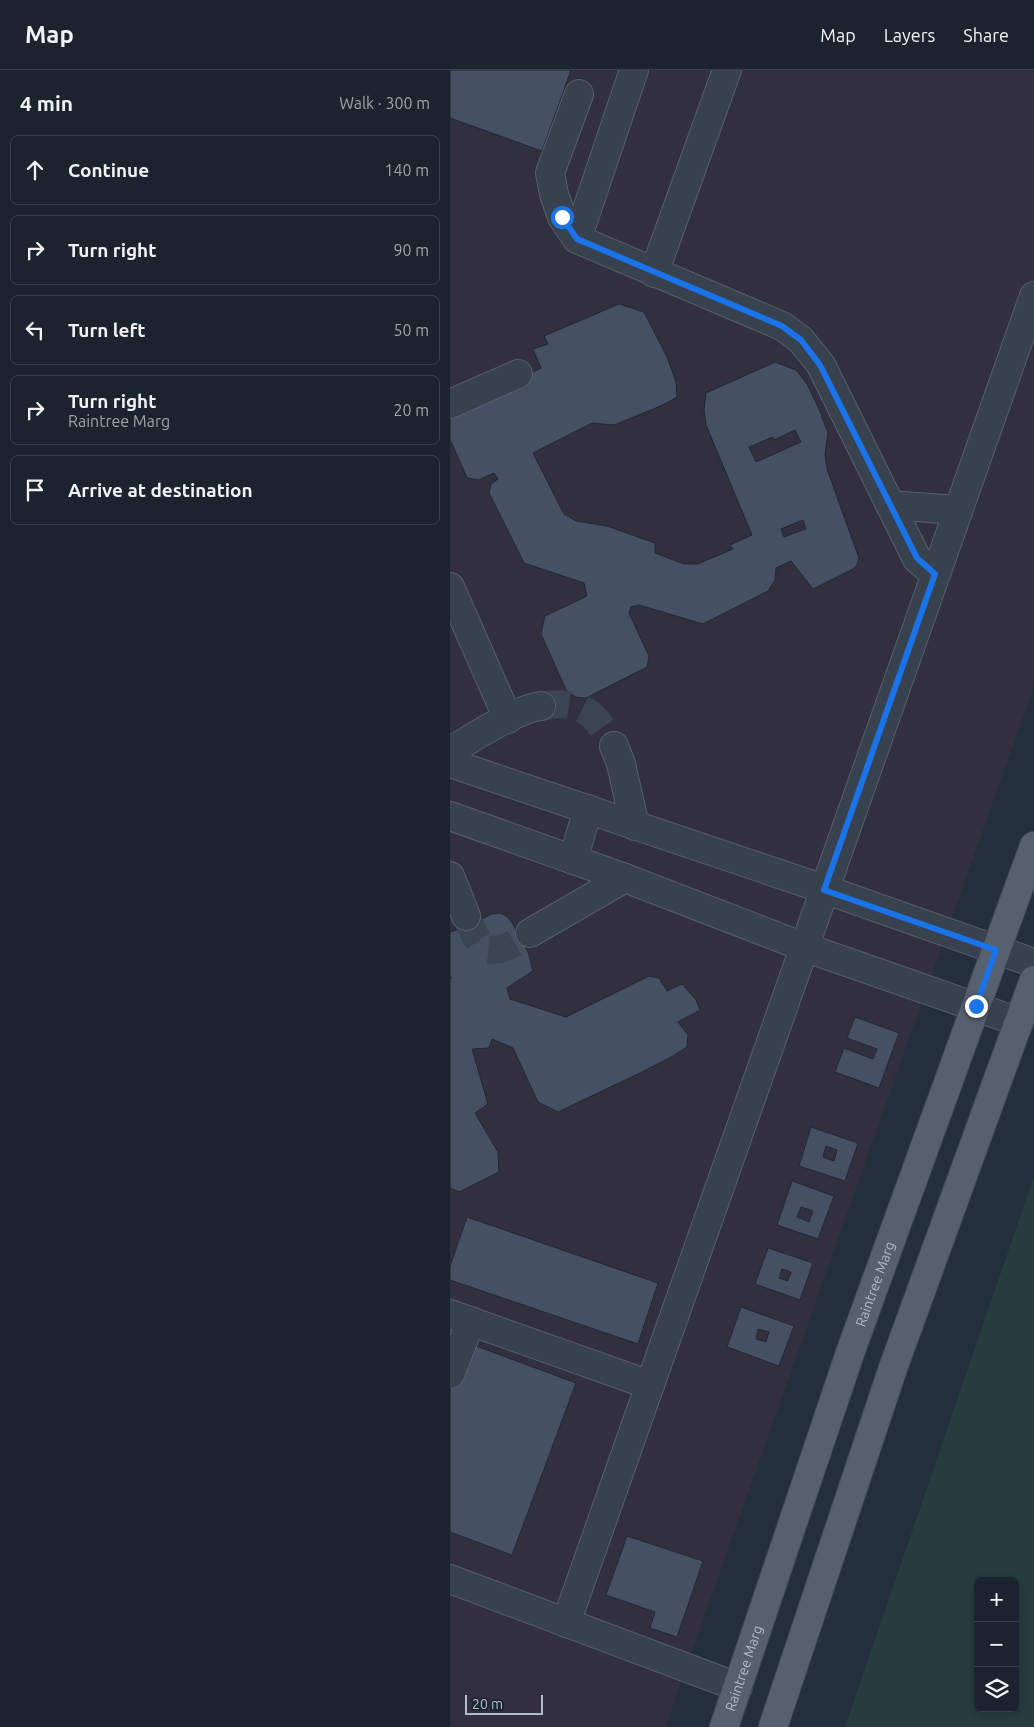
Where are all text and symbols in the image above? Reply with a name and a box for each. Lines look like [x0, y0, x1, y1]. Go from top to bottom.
text: Map [25, 21, 74, 48]
text: Map [820, 25, 856, 45]
text: Layers [884, 25, 935, 45]
text: Share [963, 25, 1009, 45]
text: 4 min [20, 91, 73, 115]
text: Walk · 300 m [339, 94, 430, 112]
icon: ahead [21, 156, 49, 184]
text: Continue [68, 159, 149, 181]
text: 140 m [384, 161, 429, 179]
route start [551, 206, 574, 229]
icon: right [21, 236, 49, 264]
text: Turn right [68, 239, 156, 261]
text: 90 m [393, 241, 429, 259]
icon: left [21, 316, 49, 344]
text: Turn left [68, 319, 146, 341]
text: 50 m [393, 321, 429, 339]
text: Turn right [68, 390, 156, 412]
icon: right [21, 396, 49, 424]
text: 20 m [393, 401, 429, 419]
text: Raintree Marg [68, 412, 170, 430]
icon: arrive [21, 476, 49, 504]
text: Arrive at destination [68, 479, 253, 501]
route end [965, 995, 988, 1018]
street label: Raintree Marg [852, 1239, 898, 1329]
map controls [974, 1577, 1019, 1712]
button: + [974, 1577, 1019, 1622]
button: − [974, 1622, 1019, 1667]
street label: Raintree Marg [722, 1623, 766, 1713]
button: layers [974, 1667, 1019, 1712]
scale bar [465, 1692, 542, 1715]
text: 20 m [472, 1696, 503, 1712]

